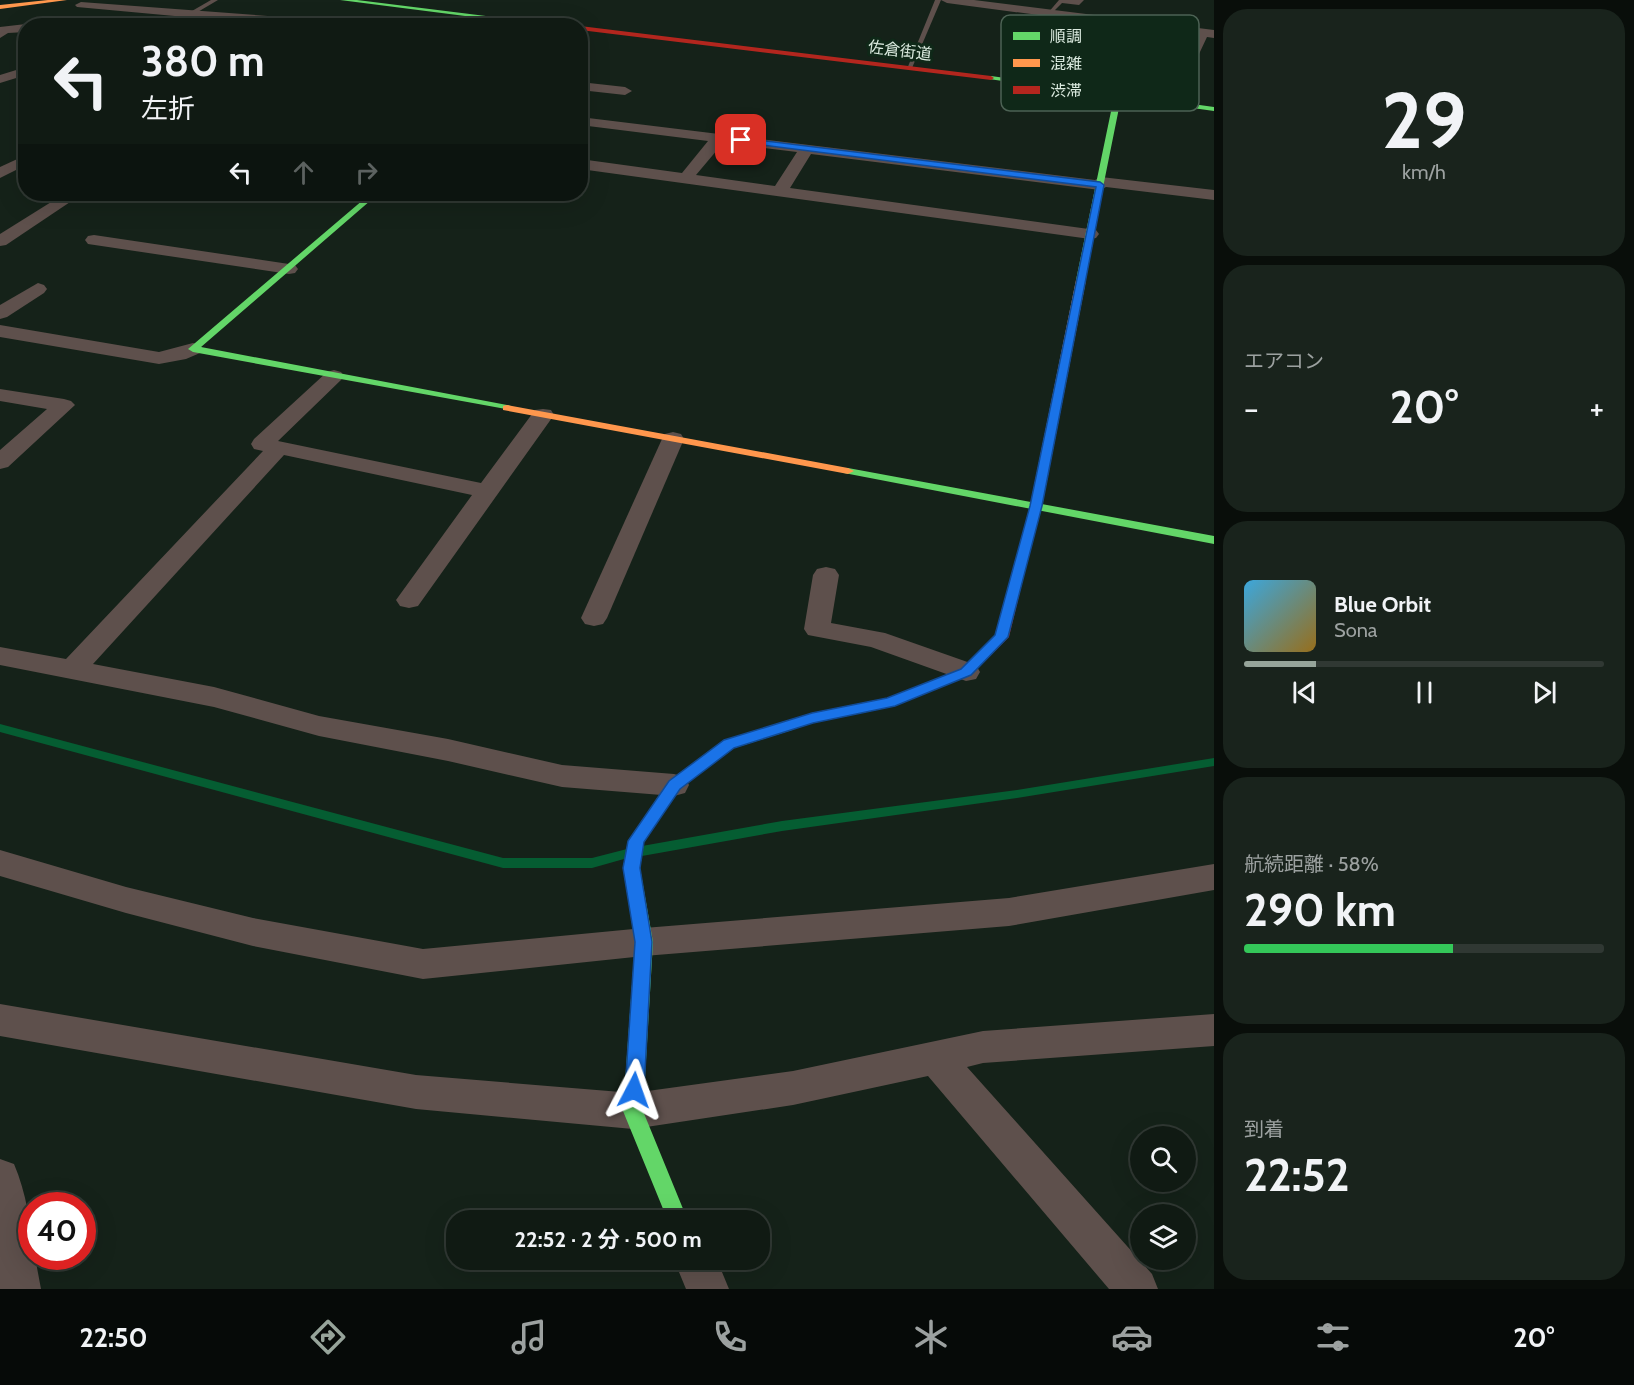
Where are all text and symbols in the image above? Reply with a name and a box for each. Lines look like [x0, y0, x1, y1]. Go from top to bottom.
legend [1001, 15, 1199, 111]
text: 順調 [1050, 27, 1082, 46]
text: 380 m [141, 35, 265, 87]
street label: 佐倉街道 [867, 37, 933, 64]
icon: left [42, 42, 120, 120]
text: 混雑 [1050, 54, 1082, 73]
text: 29 [1381, 73, 1467, 168]
text: 渋滞 [1050, 81, 1082, 100]
text: 左折 [141, 92, 195, 125]
pin [715, 114, 766, 165]
icon: arrive [724, 123, 757, 156]
icon: left [224, 156, 257, 189]
icon: ahead [287, 156, 320, 189]
icon: right [350, 156, 383, 189]
text: km/h [1402, 160, 1446, 184]
text: エアコン [1244, 349, 1324, 373]
text: 20° [1390, 380, 1458, 434]
text: − [1244, 388, 1259, 428]
text: + [1589, 388, 1604, 428]
text: Blue Orbit [1334, 591, 1431, 618]
text: Sona [1334, 618, 1377, 642]
icon: previous [1288, 676, 1321, 709]
icon: pause [1408, 676, 1441, 709]
icon: next [1528, 676, 1561, 709]
text: 航続距離 · 58% [1244, 852, 1379, 876]
text: 290 km [1244, 883, 1396, 937]
position arrow [602, 1058, 666, 1122]
text: 到着 [1244, 1117, 1284, 1141]
map controls [1130, 1126, 1196, 1270]
button: search [1130, 1126, 1196, 1192]
text: 22:52 [1244, 1148, 1350, 1202]
speed limit sign: 40 [18, 1192, 96, 1270]
button: layers [1130, 1204, 1196, 1270]
text: 22:52 · 2 分 · 500 m [514, 1226, 702, 1253]
icon: directions [307, 1316, 349, 1358]
icon: music [508, 1316, 550, 1358]
icon: phone [709, 1316, 751, 1358]
icon: climate [910, 1316, 952, 1358]
icon: car [1111, 1316, 1153, 1358]
icon: filters [1312, 1316, 1354, 1358]
text: 22:50 [80, 1321, 148, 1354]
text: 20° [1513, 1321, 1554, 1354]

